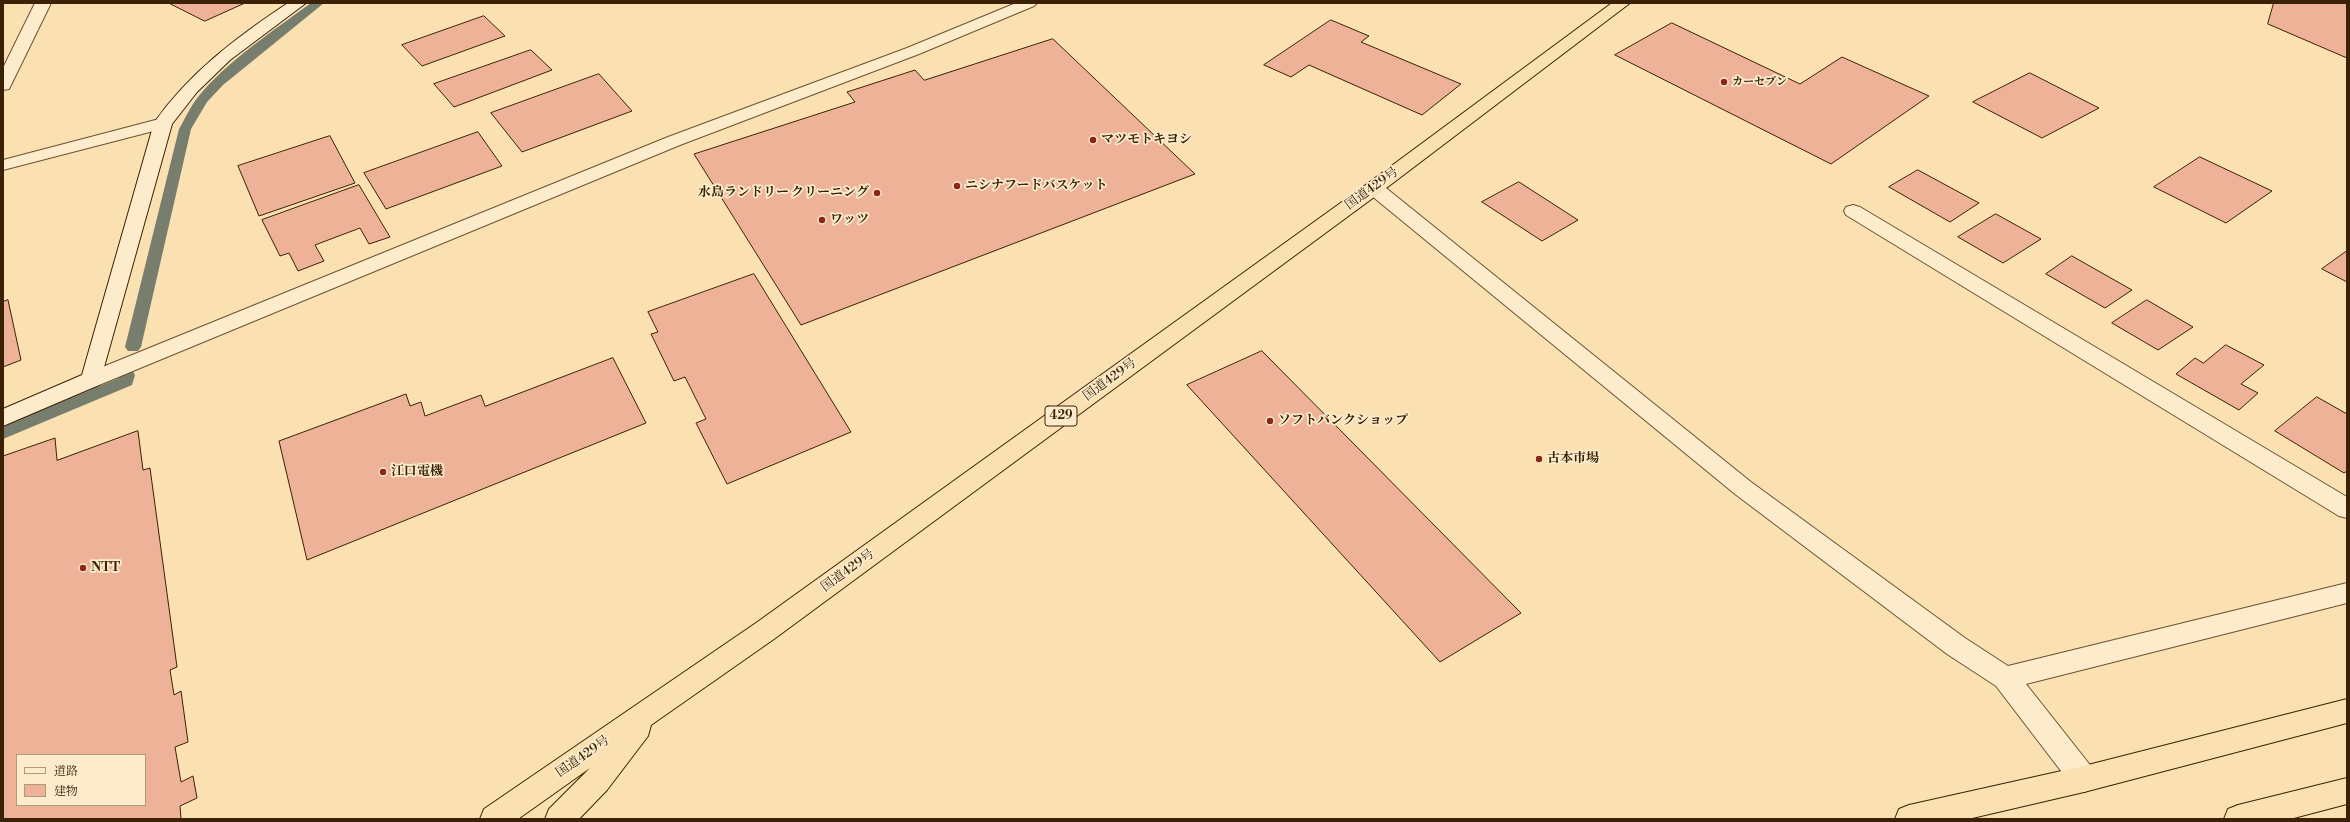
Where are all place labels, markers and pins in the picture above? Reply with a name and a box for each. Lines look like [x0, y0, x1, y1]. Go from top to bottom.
place label: カーセブン [1732, 75, 1787, 89]
marker: カーセブン [1719, 77, 1729, 87]
place label: マツモトキヨシ [1101, 132, 1192, 148]
marker: マツモトキヨシ [1088, 135, 1098, 145]
place label: ニシナフードバスケット [965, 178, 1108, 194]
marker: ニシナフードバスケット [952, 181, 962, 191]
place label: 水島ランドリー クリーニング [698, 185, 869, 201]
marker: 水島ランドリー クリーニング [872, 188, 882, 198]
place label: ワッツ [830, 212, 869, 228]
marker: ワッツ [817, 215, 827, 225]
place label: ソフトバンクショップ [1278, 413, 1408, 429]
marker: ソフトバンクショップ [1265, 416, 1275, 426]
place label: 古本市場 [1547, 451, 1599, 467]
marker: 古本市場 [1534, 454, 1544, 464]
place label: 江口電機 [391, 464, 443, 480]
marker: 江口電機 [378, 467, 388, 477]
place label: NTT [91, 560, 120, 576]
marker: NTT [78, 563, 88, 573]

